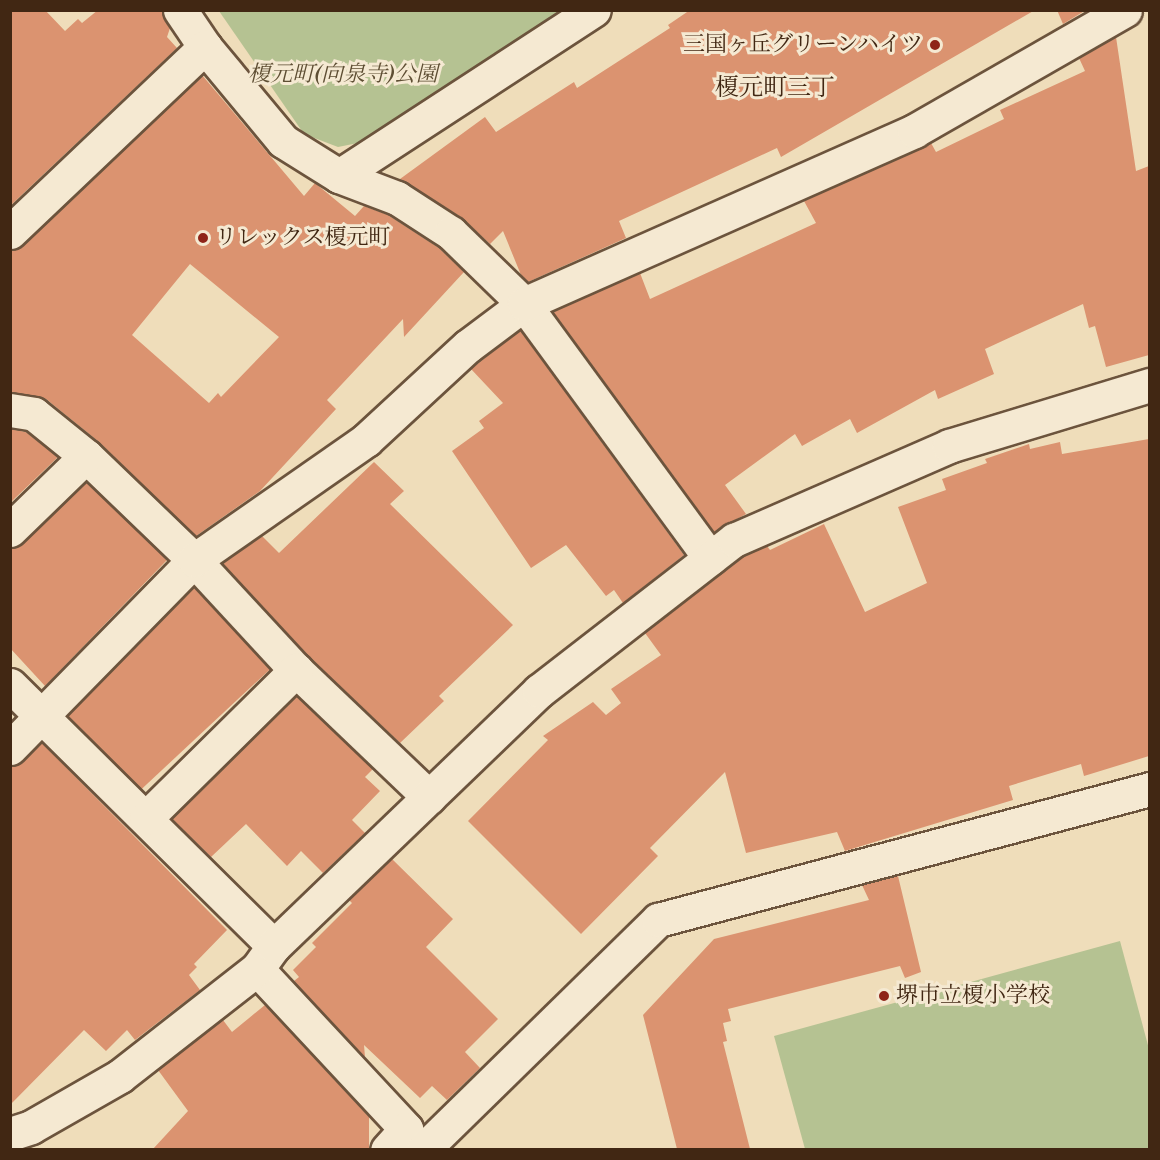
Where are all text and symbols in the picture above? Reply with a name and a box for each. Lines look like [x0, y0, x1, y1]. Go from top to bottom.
place label: 三国ヶ丘グリーンハイツ [681, 32, 923, 58]
marker: 三国ヶ丘グリーンハイツ [928, 38, 942, 52]
park label: 榎元町(向泉寺)公園 [248, 62, 438, 88]
district label: 榎元町三丁 [715, 75, 835, 103]
place label: リレックス榎元町 [215, 225, 391, 251]
marker: リレックス榎元町 [196, 231, 210, 245]
place label: 堺市立榎小学校 [896, 983, 1050, 1009]
marker: 堺市立榎小学校 [877, 989, 891, 1003]

